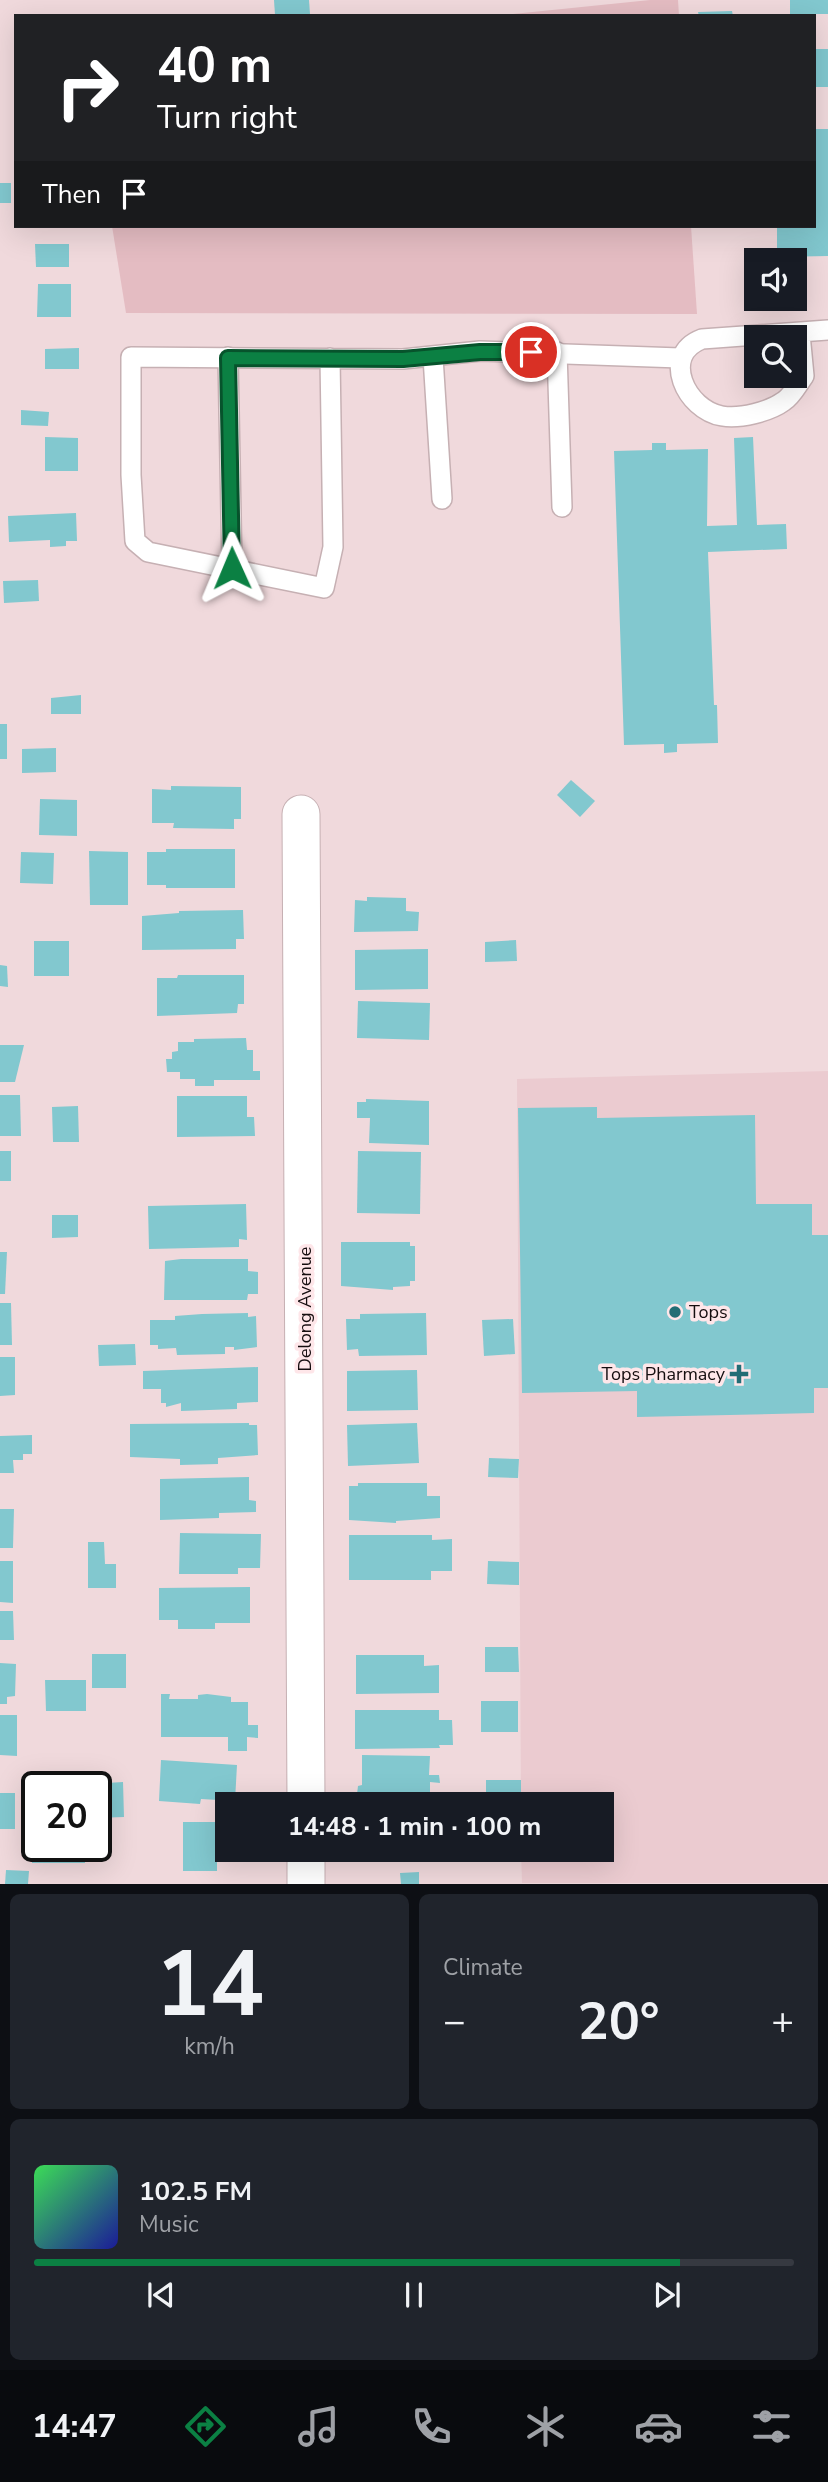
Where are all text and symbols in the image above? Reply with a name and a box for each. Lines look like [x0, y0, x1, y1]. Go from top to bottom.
text: 40 m [157, 32, 272, 99]
icon: right [42, 42, 133, 133]
text: Turn right [157, 96, 297, 139]
icon: arrive [115, 175, 153, 213]
text: Then [42, 177, 101, 212]
map controls [744, 248, 807, 388]
button: sound [744, 248, 807, 311]
pin [501, 322, 561, 382]
button: search [744, 325, 807, 388]
icon: arrive [512, 333, 550, 371]
position arrow [195, 531, 269, 605]
street label: Delong Avenue [293, 1247, 317, 1371]
place label: Tops [689, 1300, 728, 1324]
marker: Tops [667, 1304, 683, 1320]
place label: Tops Pharmacy [602, 1362, 726, 1386]
marker: Tops Pharmacy [731, 1366, 747, 1382]
speed limit sign: 20 [21, 1771, 112, 1862]
text: 14:48 · 1 min · 100 m [288, 1809, 541, 1844]
text: 14 [155, 1923, 264, 2047]
text: Climate [443, 1952, 523, 1983]
text: 20° [577, 1986, 660, 2057]
text: − [443, 1996, 466, 2047]
text: + [771, 1996, 794, 2047]
text: km/h [184, 2031, 235, 2062]
text: 102.5 FM [139, 2174, 252, 2209]
text: Music [139, 2209, 199, 2240]
icon: previous [142, 2276, 180, 2314]
icon: pause [395, 2276, 433, 2314]
icon: next [648, 2276, 686, 2314]
icon: directions [181, 2402, 230, 2451]
icon: music [294, 2402, 343, 2451]
icon: phone [407, 2402, 456, 2451]
icon: climate [521, 2402, 570, 2451]
icon: car [634, 2402, 683, 2451]
icon: filters [747, 2402, 796, 2451]
text: 14:47 [32, 2405, 117, 2448]

